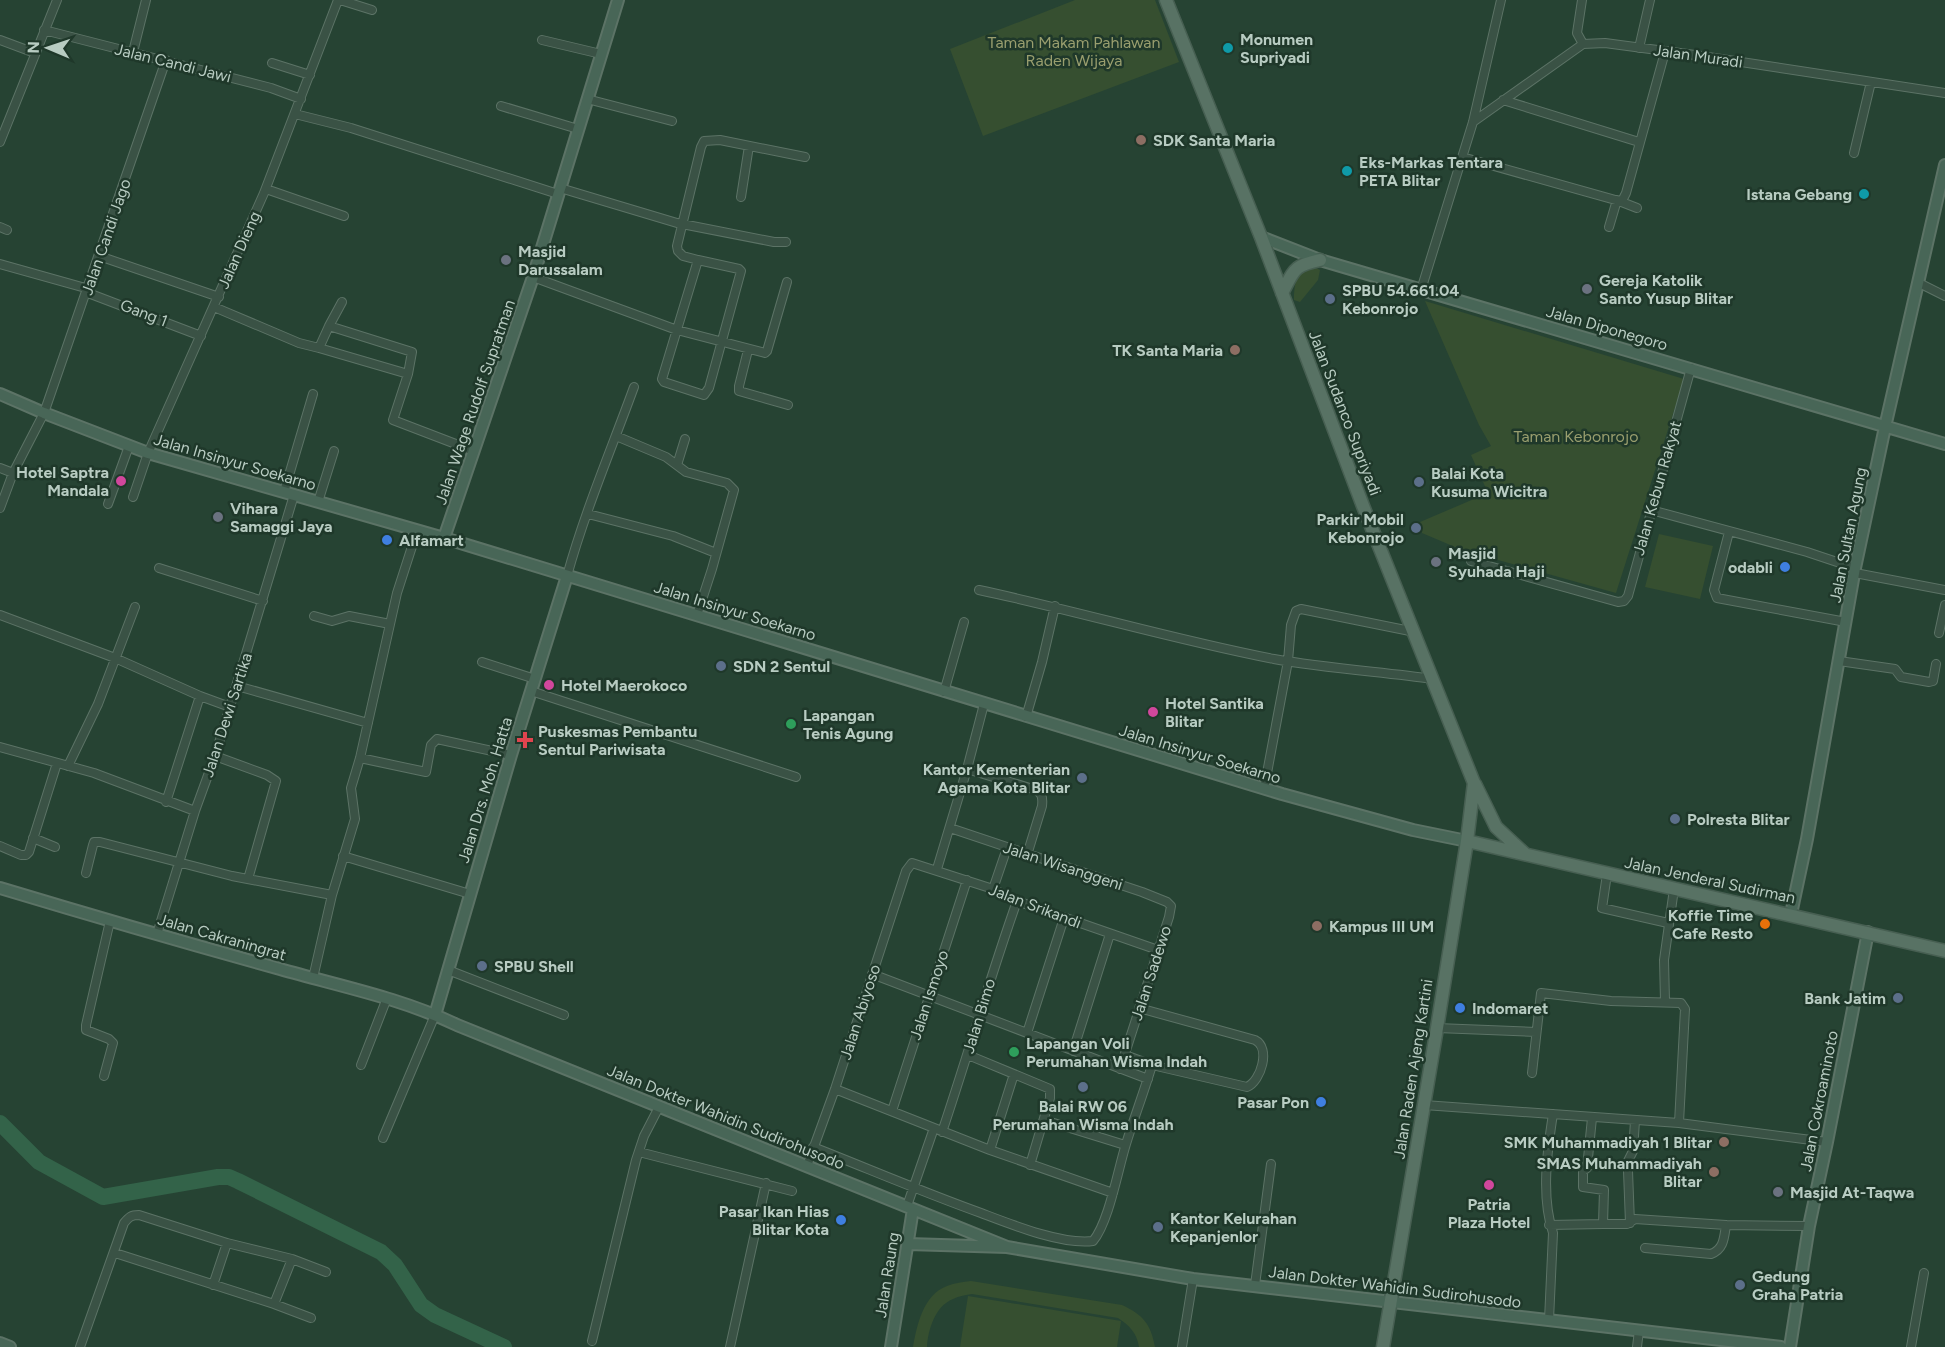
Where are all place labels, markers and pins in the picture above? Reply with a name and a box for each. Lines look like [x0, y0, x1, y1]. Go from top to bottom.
place label: Monumen Supriyadi [1240, 30, 1313, 67]
marker: Monumen Supriyadi [1221, 41, 1235, 55]
place label: SDK Santa Maria [1153, 131, 1275, 150]
marker: SDK Santa Maria [1134, 133, 1148, 147]
place label: Eks-Markas Tentara PETA Blitar [1359, 153, 1503, 190]
marker: Eks-Markas Tentara PETA Blitar [1340, 164, 1354, 178]
place label: Istana Gebang [1746, 185, 1852, 204]
marker: Istana Gebang [1857, 187, 1871, 201]
place label: Masjid Darussalam [518, 242, 603, 279]
marker: Masjid Darussalam [499, 253, 513, 267]
place label: Gereja Katolik Santo Yusup Blitar [1599, 271, 1733, 308]
place label: SPBU 54.661.04 Kebonrojo [1342, 281, 1459, 318]
marker: Gereja Katolik Santo Yusup Blitar [1580, 282, 1594, 296]
marker: SPBU 54.661.04 Kebonrojo [1323, 292, 1337, 306]
place label: TK Santa Maria [1112, 341, 1223, 360]
marker: TK Santa Maria [1228, 343, 1242, 357]
place label: Hotel Saptra Mandala [16, 463, 109, 500]
place label: Balai Kota Kusuma Wicitra [1431, 464, 1547, 501]
marker: Hotel Saptra Mandala [114, 474, 128, 488]
marker: Balai Kota Kusuma Wicitra [1412, 475, 1426, 489]
place label: Vihara Samaggi Jaya [230, 499, 333, 536]
marker: Vihara Samaggi Jaya [211, 510, 225, 524]
place label: Parkir Mobil Kebonrojo [1317, 510, 1404, 547]
marker: Parkir Mobil Kebonrojo [1409, 521, 1423, 535]
place label: Alfamart [399, 531, 464, 550]
marker: Alfamart [380, 533, 394, 547]
place label: Masjid Syuhada Haji [1448, 544, 1545, 581]
marker: Masjid Syuhada Haji [1429, 555, 1443, 569]
place label: odabli [1728, 558, 1773, 577]
marker: odabli [1778, 560, 1792, 574]
place label: SDN 2 Sentul [733, 657, 830, 676]
marker: SDN 2 Sentul [714, 659, 728, 673]
place label: Hotel Maerokoco [561, 676, 687, 695]
marker: Hotel Maerokoco [542, 678, 556, 692]
place label: Hotel Santika Blitar [1165, 694, 1264, 731]
marker: Hotel Santika Blitar [1146, 705, 1160, 719]
place label: Lapangan Tenis Agung [803, 706, 893, 743]
marker: Lapangan Tenis Agung [784, 717, 798, 731]
place label: Puskesmas Pembantu Sentul Pariwisata [538, 722, 697, 759]
marker: Puskesmas Pembantu Sentul Pariwisata [516, 731, 534, 749]
place label: Kantor Kementerian Agama Kota Blitar [923, 760, 1070, 797]
marker: Kantor Kementerian Agama Kota Blitar [1075, 771, 1089, 785]
place label: Polresta Blitar [1687, 810, 1790, 829]
marker: Polresta Blitar [1668, 812, 1682, 826]
place label: Koffie Time Cafe Resto [1668, 906, 1753, 943]
place label: Kampus III UM [1329, 917, 1434, 936]
marker: Koffie Time Cafe Resto [1758, 917, 1772, 931]
marker: Kampus III UM [1310, 919, 1324, 933]
place label: SPBU Shell [494, 957, 574, 976]
marker: SPBU Shell [475, 959, 489, 973]
place label: Bank Jatim [1804, 989, 1886, 1008]
marker: Bank Jatim [1891, 991, 1905, 1005]
place label: Indomaret [1472, 999, 1548, 1018]
marker: Indomaret [1453, 1001, 1467, 1015]
place label: Lapangan Voli Perumahan Wisma Indah [1026, 1034, 1207, 1071]
marker: Lapangan Voli Perumahan Wisma Indah [1007, 1045, 1021, 1059]
marker: Balai RW 06 Perumahan Wisma Indah [1076, 1080, 1090, 1094]
place label: Pasar Pon [1237, 1093, 1309, 1112]
marker: Pasar Pon [1314, 1095, 1328, 1109]
place label: Balai RW 06 Perumahan Wisma Indah [992, 1097, 1174, 1134]
place label: SMK Muhammadiyah 1 Blitar [1504, 1133, 1712, 1152]
marker: SMK Muhammadiyah 1 Blitar [1717, 1135, 1731, 1149]
place label: SMAS Muhammadiyah Blitar [1536, 1154, 1702, 1191]
marker: SMAS Muhammadiyah Blitar [1707, 1165, 1721, 1179]
marker: Patria Plaza Hotel [1482, 1178, 1496, 1192]
place label: Masjid At-Taqwa [1790, 1183, 1914, 1202]
marker: Masjid At-Taqwa [1771, 1185, 1785, 1199]
place label: Patria Plaza Hotel [1448, 1195, 1530, 1232]
place label: Pasar Ikan Hias Blitar Kota [719, 1202, 830, 1239]
place label: Kantor Kelurahan Kepanjenlor [1170, 1209, 1297, 1246]
marker: Pasar Ikan Hias Blitar Kota [834, 1213, 848, 1227]
marker: Kantor Kelurahan Kepanjenlor [1151, 1220, 1165, 1234]
place label: Gedung Graha Patria [1752, 1267, 1843, 1304]
marker: Gedung Graha Patria [1733, 1278, 1747, 1292]

